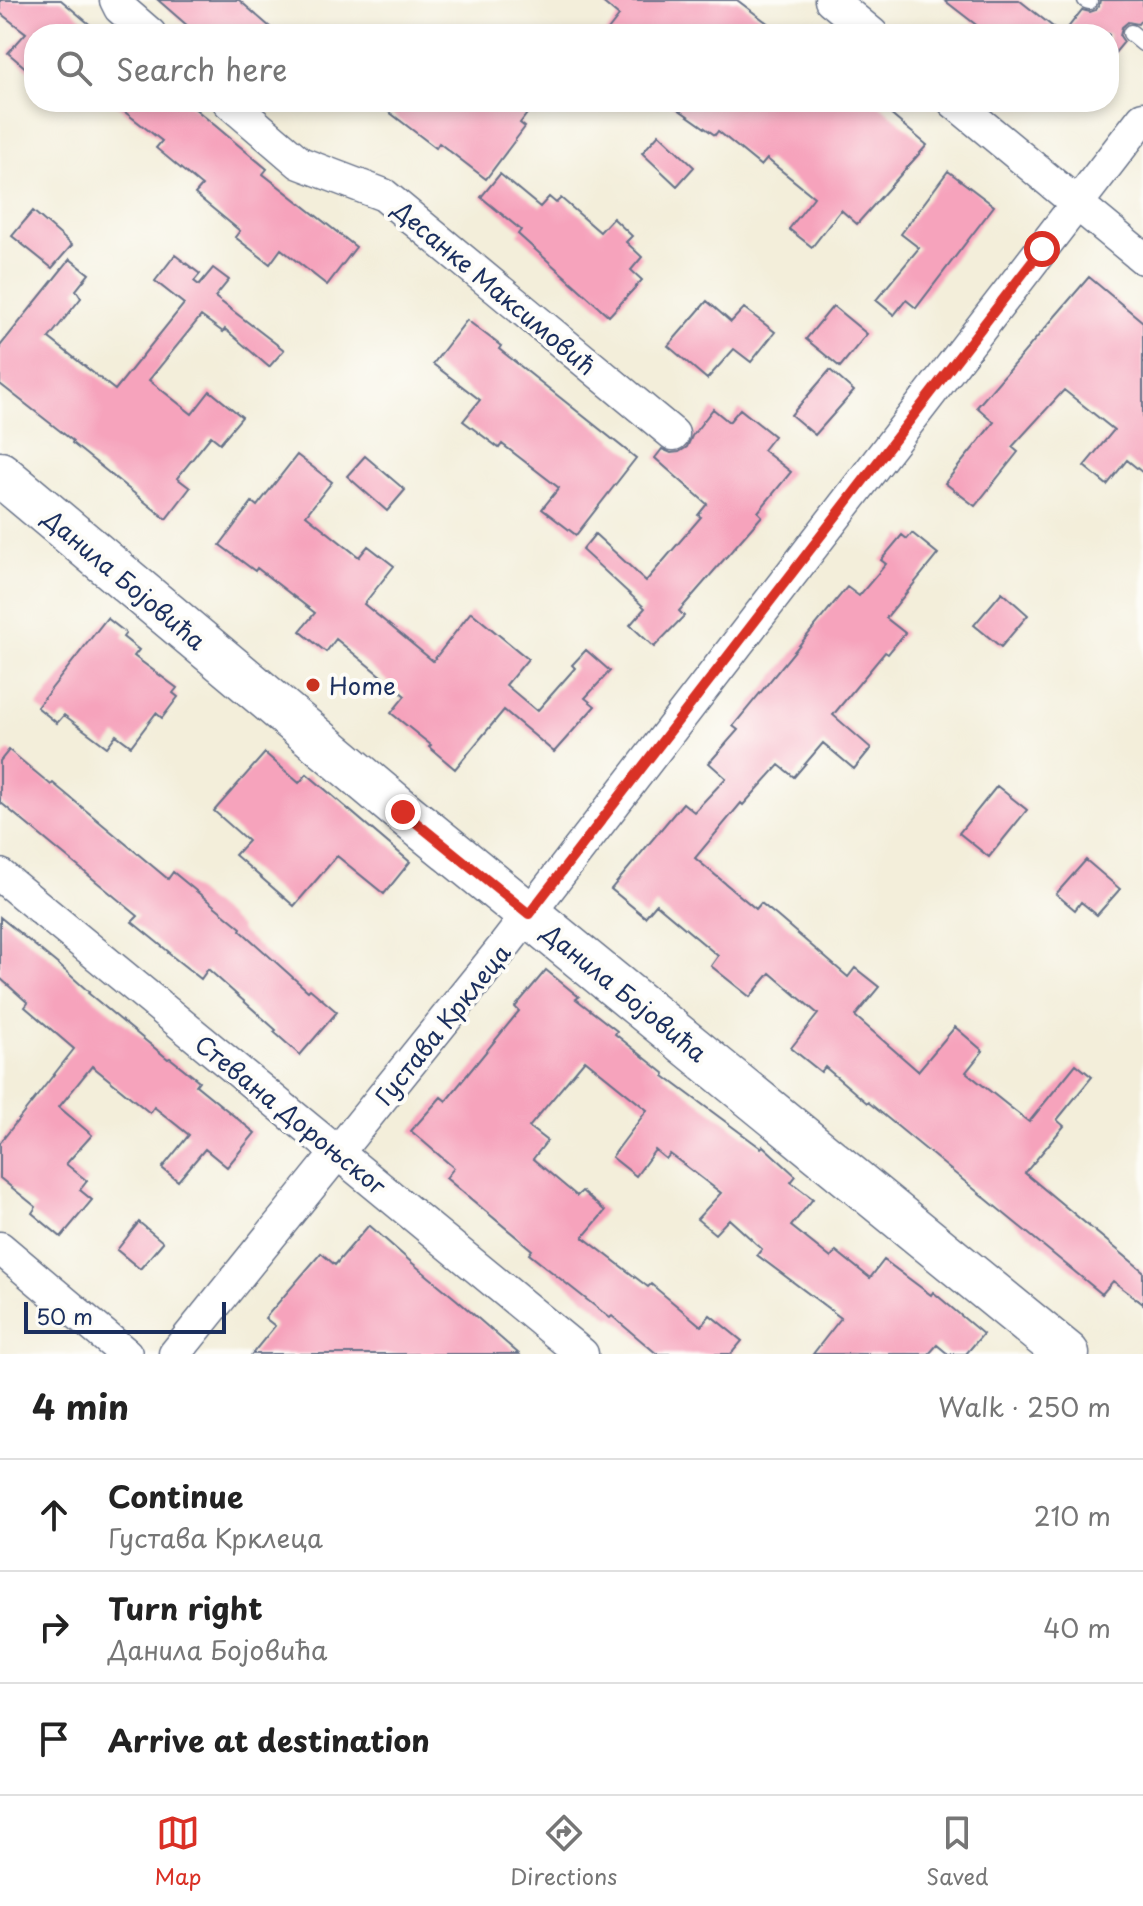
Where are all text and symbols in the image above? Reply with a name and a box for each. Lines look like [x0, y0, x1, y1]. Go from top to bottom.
search box [24, 24, 1119, 112]
icon: search [52, 46, 96, 90]
text: Search here [116, 46, 288, 91]
street label: Десанке Максимовић [385, 191, 604, 383]
route start [1024, 231, 1060, 267]
street label: Данила Бојовића [35, 500, 214, 658]
place label: Home [329, 667, 396, 703]
marker: Home [304, 676, 322, 694]
route end [385, 794, 421, 830]
street label: Данила Бојовића [534, 914, 715, 1070]
street label: Густава Крклеца [366, 935, 519, 1112]
street label: Стевана Дороњског [188, 1025, 395, 1203]
scale bar [24, 1298, 226, 1334]
text: 50 m [36, 1299, 93, 1332]
text: 4 min [32, 1380, 129, 1432]
text: Walk · 250 m [938, 1387, 1111, 1426]
text: Continue [108, 1473, 243, 1518]
icon: ahead [32, 1493, 76, 1537]
text: 210 m [1034, 1496, 1111, 1535]
text: Густава Крклеца [108, 1518, 323, 1557]
text: Turn right [108, 1585, 263, 1630]
icon: right [32, 1605, 76, 1649]
text: 40 m [1043, 1608, 1111, 1647]
text: Данила Бојовића [108, 1630, 327, 1669]
icon: arrive [32, 1717, 76, 1761]
text: Arrive at destination [108, 1717, 430, 1762]
tab: Map [154, 1811, 201, 1892]
tab: Directions [510, 1811, 617, 1892]
tab: Saved [926, 1811, 989, 1892]

